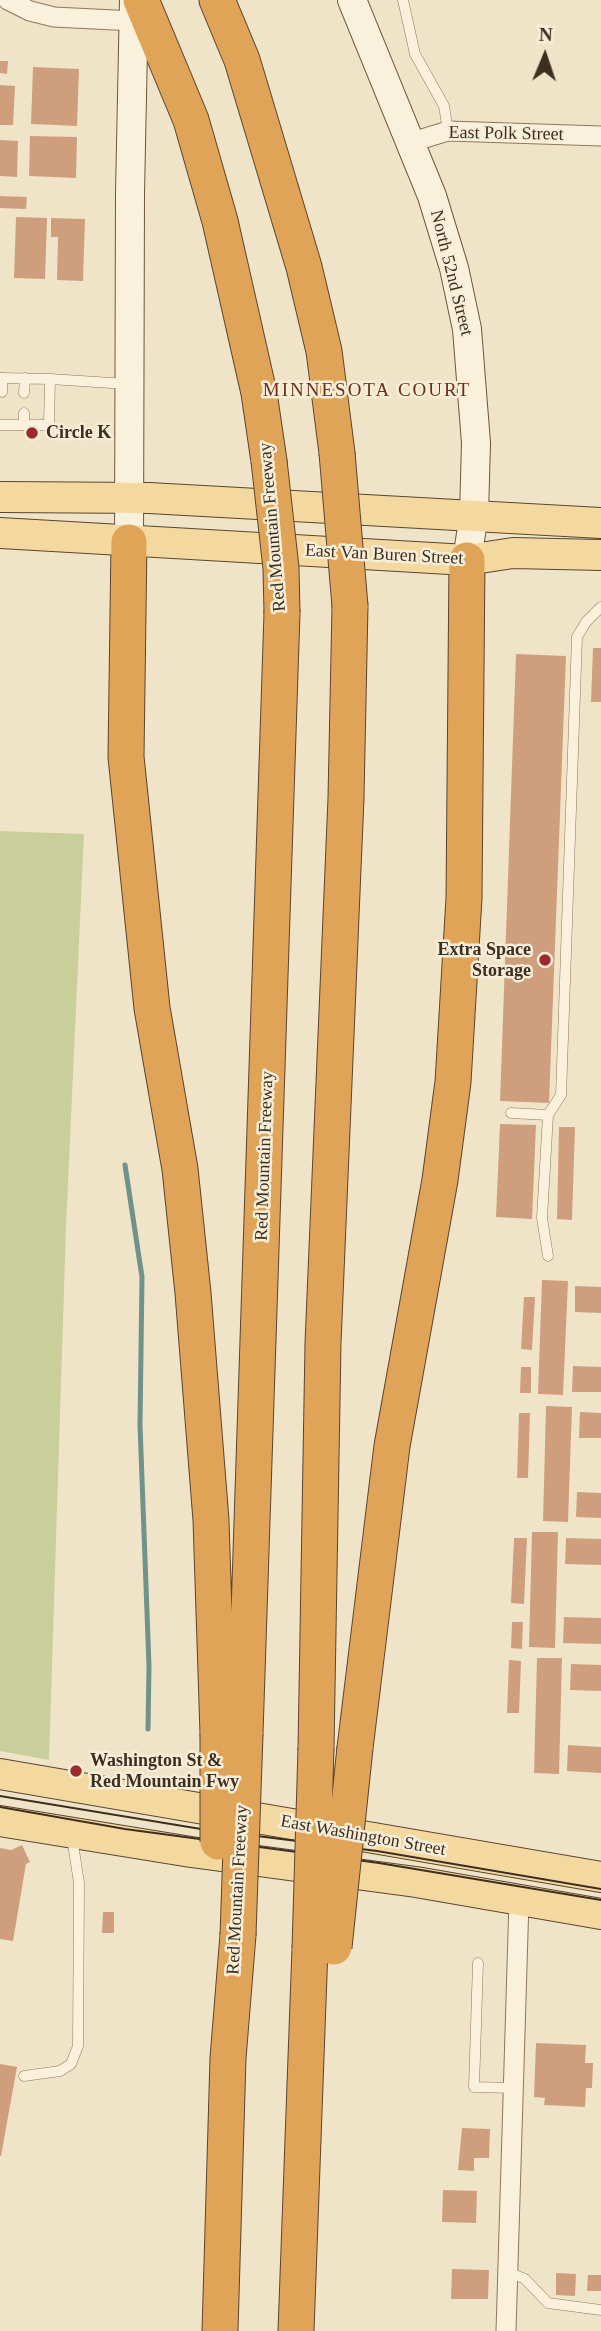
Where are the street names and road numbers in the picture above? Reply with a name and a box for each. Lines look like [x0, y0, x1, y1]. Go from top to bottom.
street label: East Polk Street [448, 122, 564, 146]
street label: North 52nd Street [425, 208, 477, 338]
street label: Red Mountain Freeway [255, 441, 291, 613]
street label: East Van Buren Street [304, 540, 464, 570]
street label: Red Mountain Freeway [251, 1071, 279, 1241]
street label: Red Mountain Freeway [223, 1805, 253, 1975]
street label: East Washington Street [279, 1811, 447, 1861]

